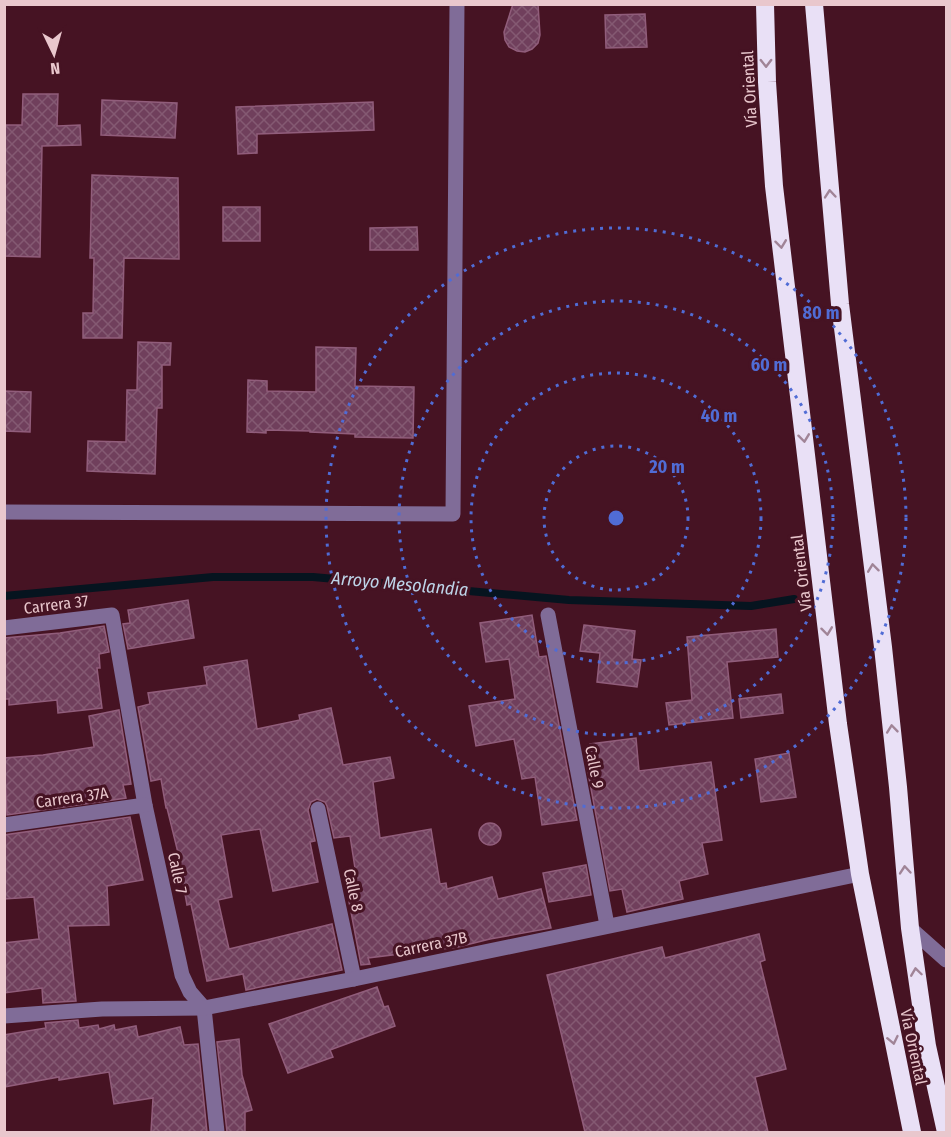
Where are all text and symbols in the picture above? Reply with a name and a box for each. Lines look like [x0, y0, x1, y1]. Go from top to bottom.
north arrow [24, 24, 84, 84]
street label: Vía Oriental [738, 50, 761, 128]
one-way arrow [760, 58, 773, 67]
text: N [50, 59, 61, 78]
one-way arrow [824, 189, 837, 198]
one-way arrow [774, 240, 787, 249]
text: 80 m [803, 302, 839, 324]
text: 60 m [751, 354, 787, 376]
text: 40 m [701, 405, 737, 427]
one-way arrow [797, 433, 810, 442]
text: 20 m [648, 456, 685, 478]
centre of rings [606, 508, 626, 528]
street label: Vía Oriental [787, 534, 816, 612]
one-way arrow [868, 563, 880, 572]
water label: Arroyo Mesolandia [330, 567, 469, 601]
street label: Carrera 37 [23, 591, 90, 618]
one-way arrow [821, 627, 833, 636]
one-way arrow [886, 725, 899, 734]
street label: Calle 9 [581, 744, 608, 790]
street label: Carrera 37A [35, 783, 110, 812]
street label: Calle 7 [164, 851, 191, 896]
one-way arrow [899, 866, 912, 875]
street label: Calle 8 [340, 867, 367, 913]
street label: Carrera 37B [393, 928, 469, 961]
one-way arrow [910, 967, 922, 976]
street label: Vía Oriental [896, 1007, 931, 1087]
one-way arrow [886, 1034, 899, 1044]

